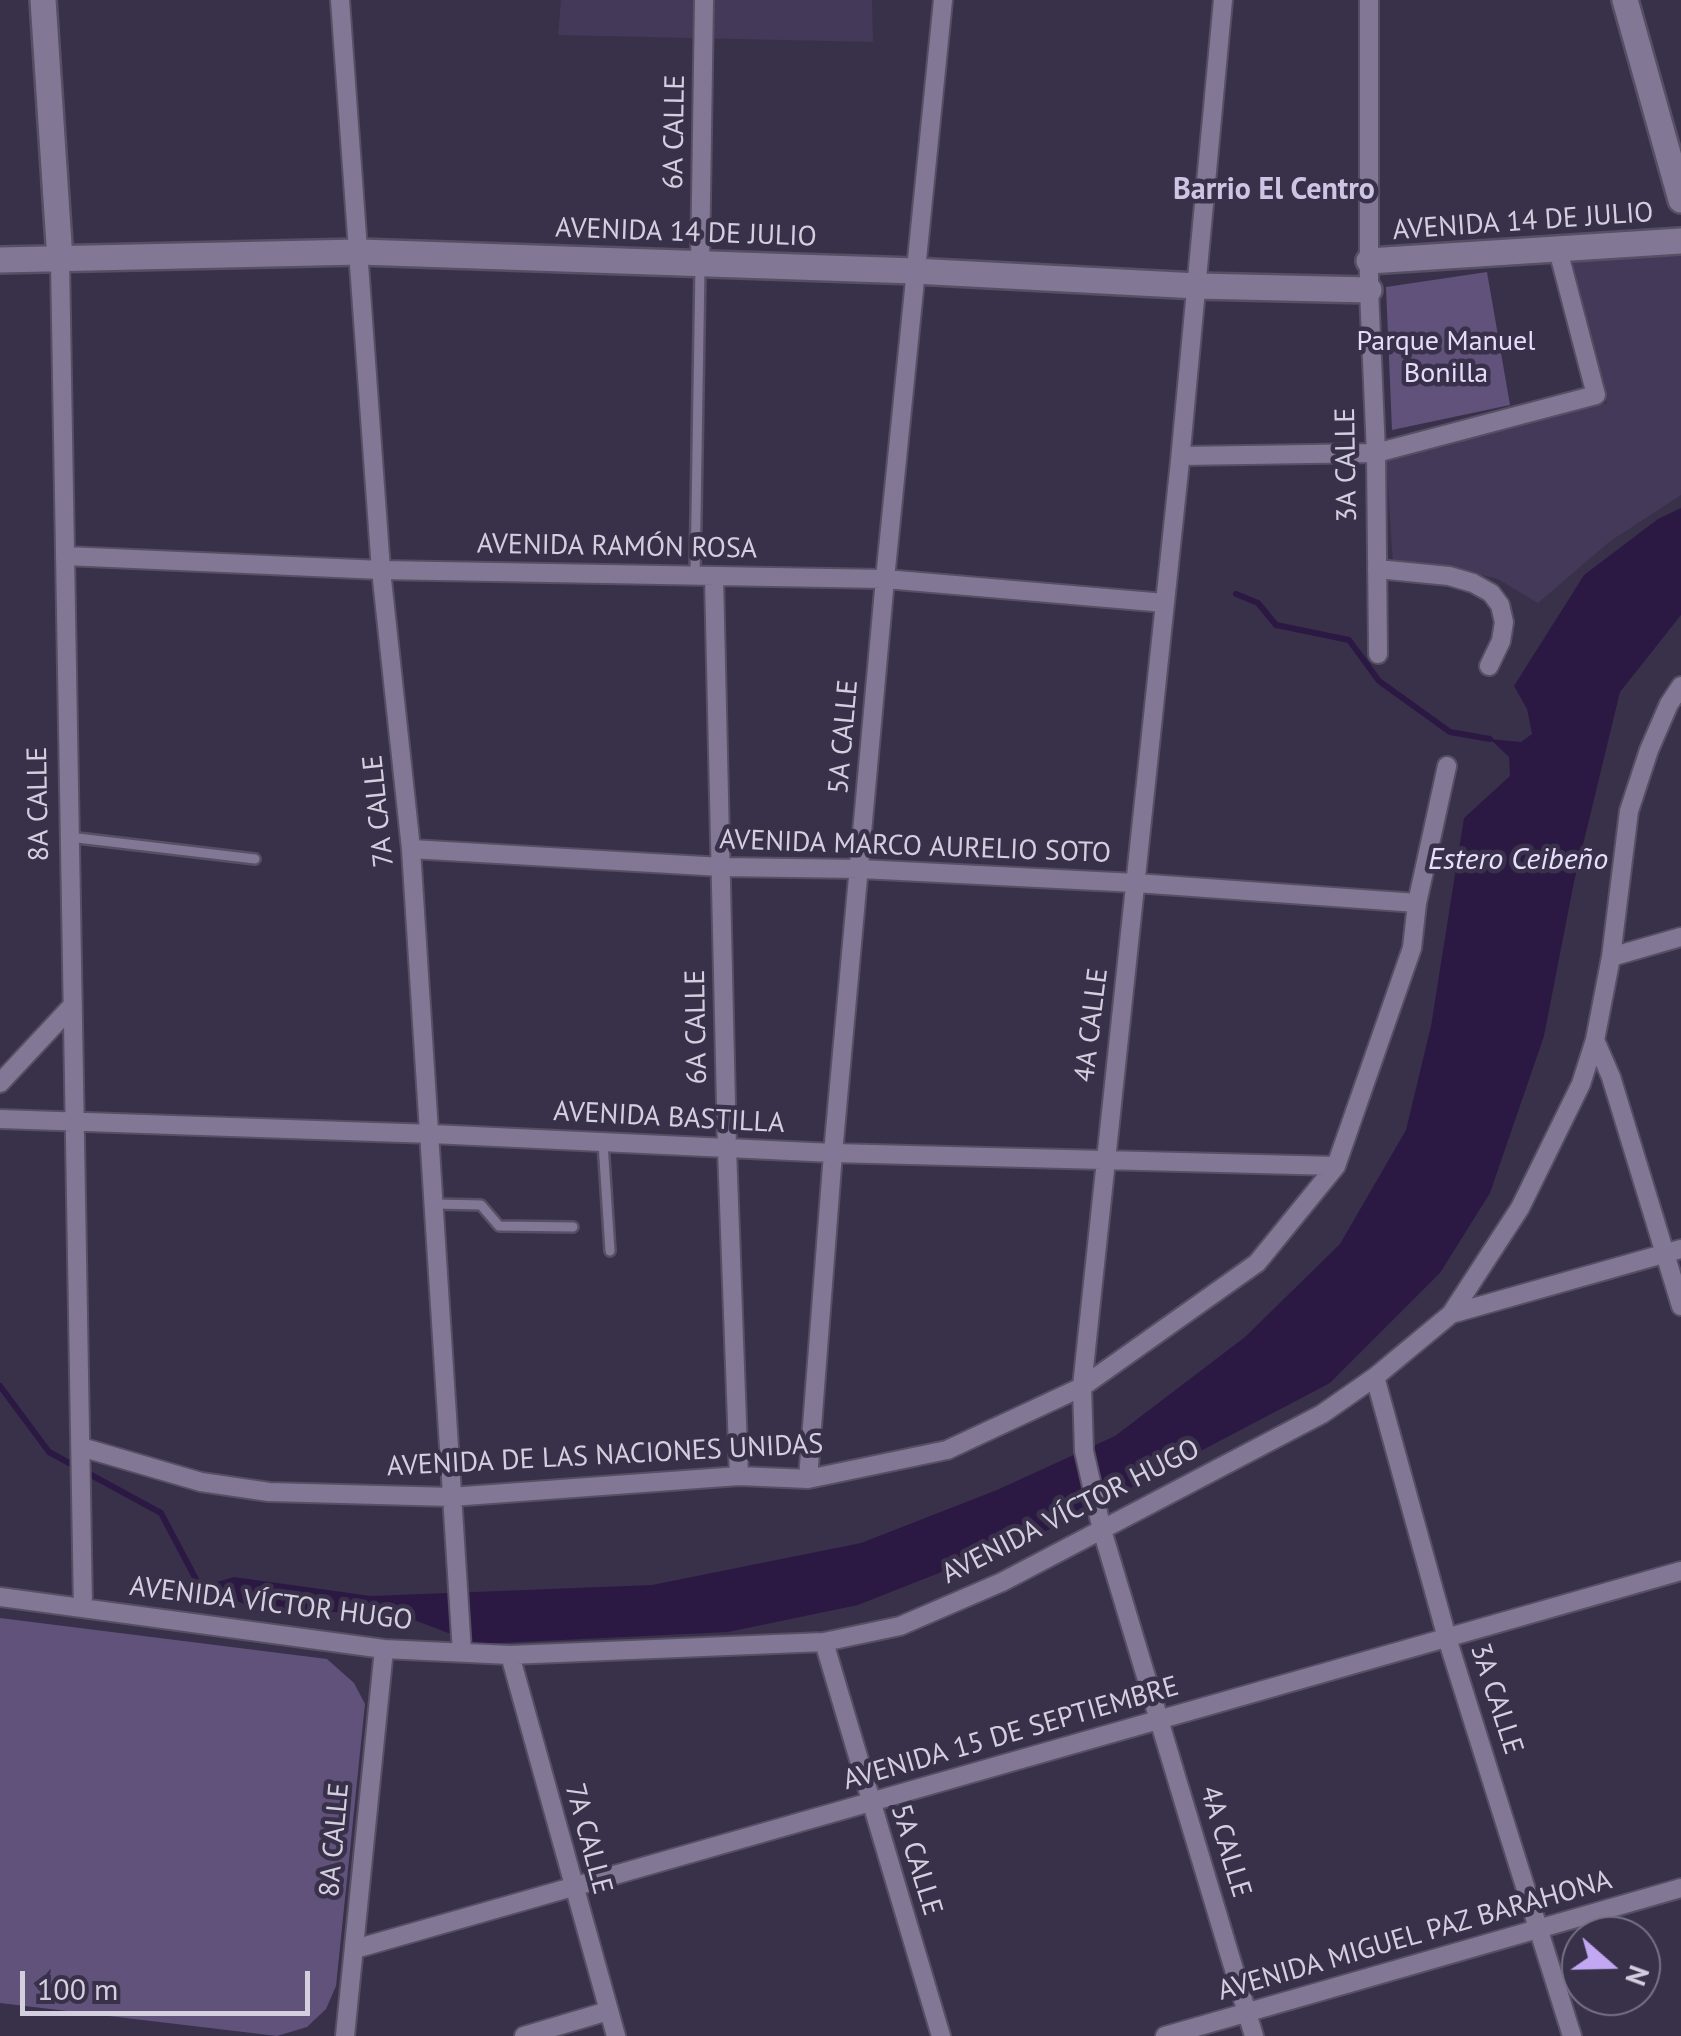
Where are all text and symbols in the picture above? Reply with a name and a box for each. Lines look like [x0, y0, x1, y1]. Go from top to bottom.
street label: 6A CALLE [657, 74, 693, 190]
district label: Barrio El Centro [1173, 172, 1375, 208]
street label: AVENIDA 14 DE JULIO [1391, 196, 1655, 248]
street label: AVENIDA 14 DE JULIO [555, 212, 817, 254]
park label: Parque Manuel Bonilla [1357, 325, 1535, 391]
street label: 3A CALLE [1329, 407, 1365, 523]
street label: AVENIDA RAMÓN ROSA [477, 528, 757, 566]
street label: 5A CALLE [822, 678, 866, 796]
street label: 8A CALLE [21, 746, 57, 862]
street label: 7A CALLE [356, 753, 402, 869]
street label: AVENIDA MARCO AURELIO SOTO [719, 823, 1111, 871]
water label: Estero Ceibeño [1428, 842, 1608, 878]
street label: 4A CALLE [1068, 966, 1116, 1084]
street label: 6A CALLE [679, 969, 715, 1085]
street label: AVENIDA BASTILLA [553, 1095, 785, 1141]
street label: AVENIDA DE LAS NACIONES UNIDAS [386, 1428, 824, 1484]
street label: AVENIDA VÍCTOR HUGO [937, 1432, 1205, 1592]
street label: AVENIDA VÍCTOR HUGO [128, 1570, 414, 1638]
street label: 3A CALLE [1462, 1639, 1530, 1759]
street label: AVENIDA 15 DE SEPTIEMBRE [839, 1670, 1183, 1798]
street label: 7A CALLE [557, 1780, 619, 1898]
street label: 8A CALLE [313, 1781, 357, 1899]
street label: 4A CALLE [1192, 1782, 1258, 1902]
street label: 5A CALLE [883, 1800, 949, 1920]
street label: AVENIDA MIGUEL PAZ BARAHONA [1214, 1864, 1616, 2008]
north arrow [1561, 1916, 1661, 2016]
scale bar [25, 1951, 315, 2013]
text: N [1617, 1961, 1658, 1991]
text: 100 m [37, 1969, 118, 2008]

